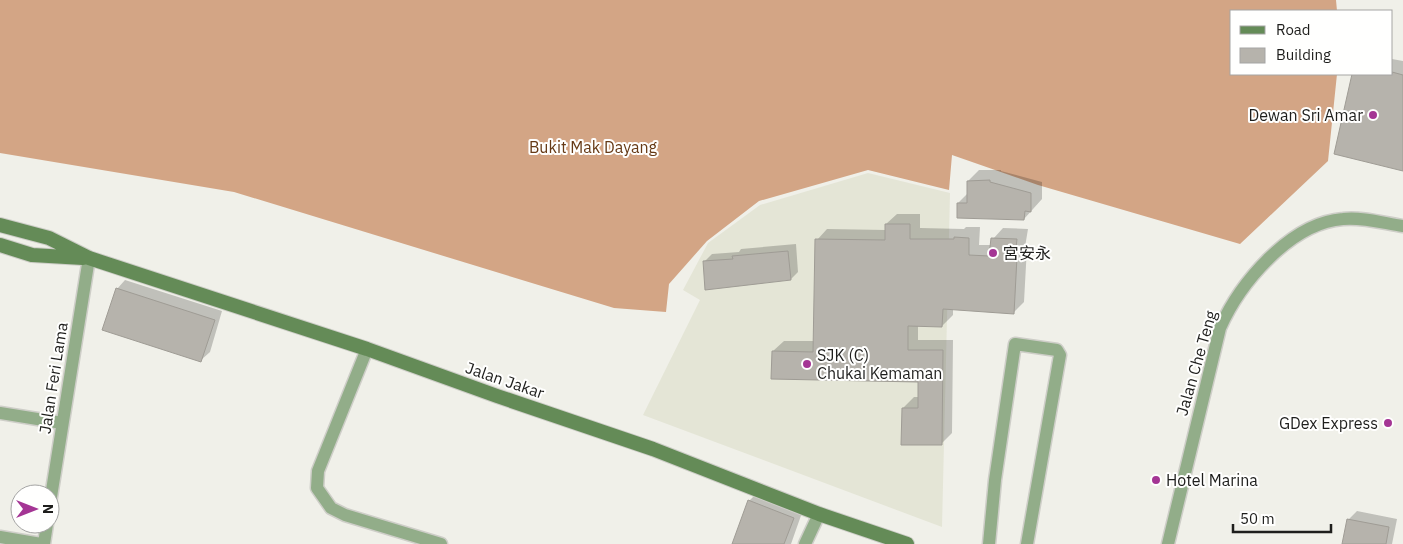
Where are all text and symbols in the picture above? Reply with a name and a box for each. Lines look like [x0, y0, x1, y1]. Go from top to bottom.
legend [1230, 10, 1393, 75]
text: Road [1276, 20, 1311, 39]
text: Building [1276, 45, 1331, 64]
place label: Dewan Sri Amar [1248, 105, 1363, 125]
marker: Dewan Sri Amar [1367, 109, 1379, 121]
park label: Bukit Mak Dayang [529, 137, 658, 157]
place label: 宮安永 [1003, 243, 1051, 263]
marker: 宮安永 [987, 247, 999, 259]
street label: Jalan Che Teng [1171, 308, 1221, 418]
street label: Jalan Feri Lama [34, 320, 72, 435]
place label: SJK (C) Chukai Kemaman [817, 345, 942, 383]
street label: Jalan Jakar [463, 357, 547, 403]
marker: SJK (C) Chukai Kemaman [801, 358, 813, 370]
place label: GDex Express [1279, 413, 1378, 433]
marker: GDex Express [1382, 417, 1394, 429]
place label: Hotel Marina [1166, 470, 1258, 490]
marker: Hotel Marina [1150, 474, 1162, 486]
north arrow [10, 484, 60, 534]
scale bar [1233, 502, 1330, 534]
text: N [39, 504, 57, 514]
text: 50 m [1240, 509, 1275, 528]

